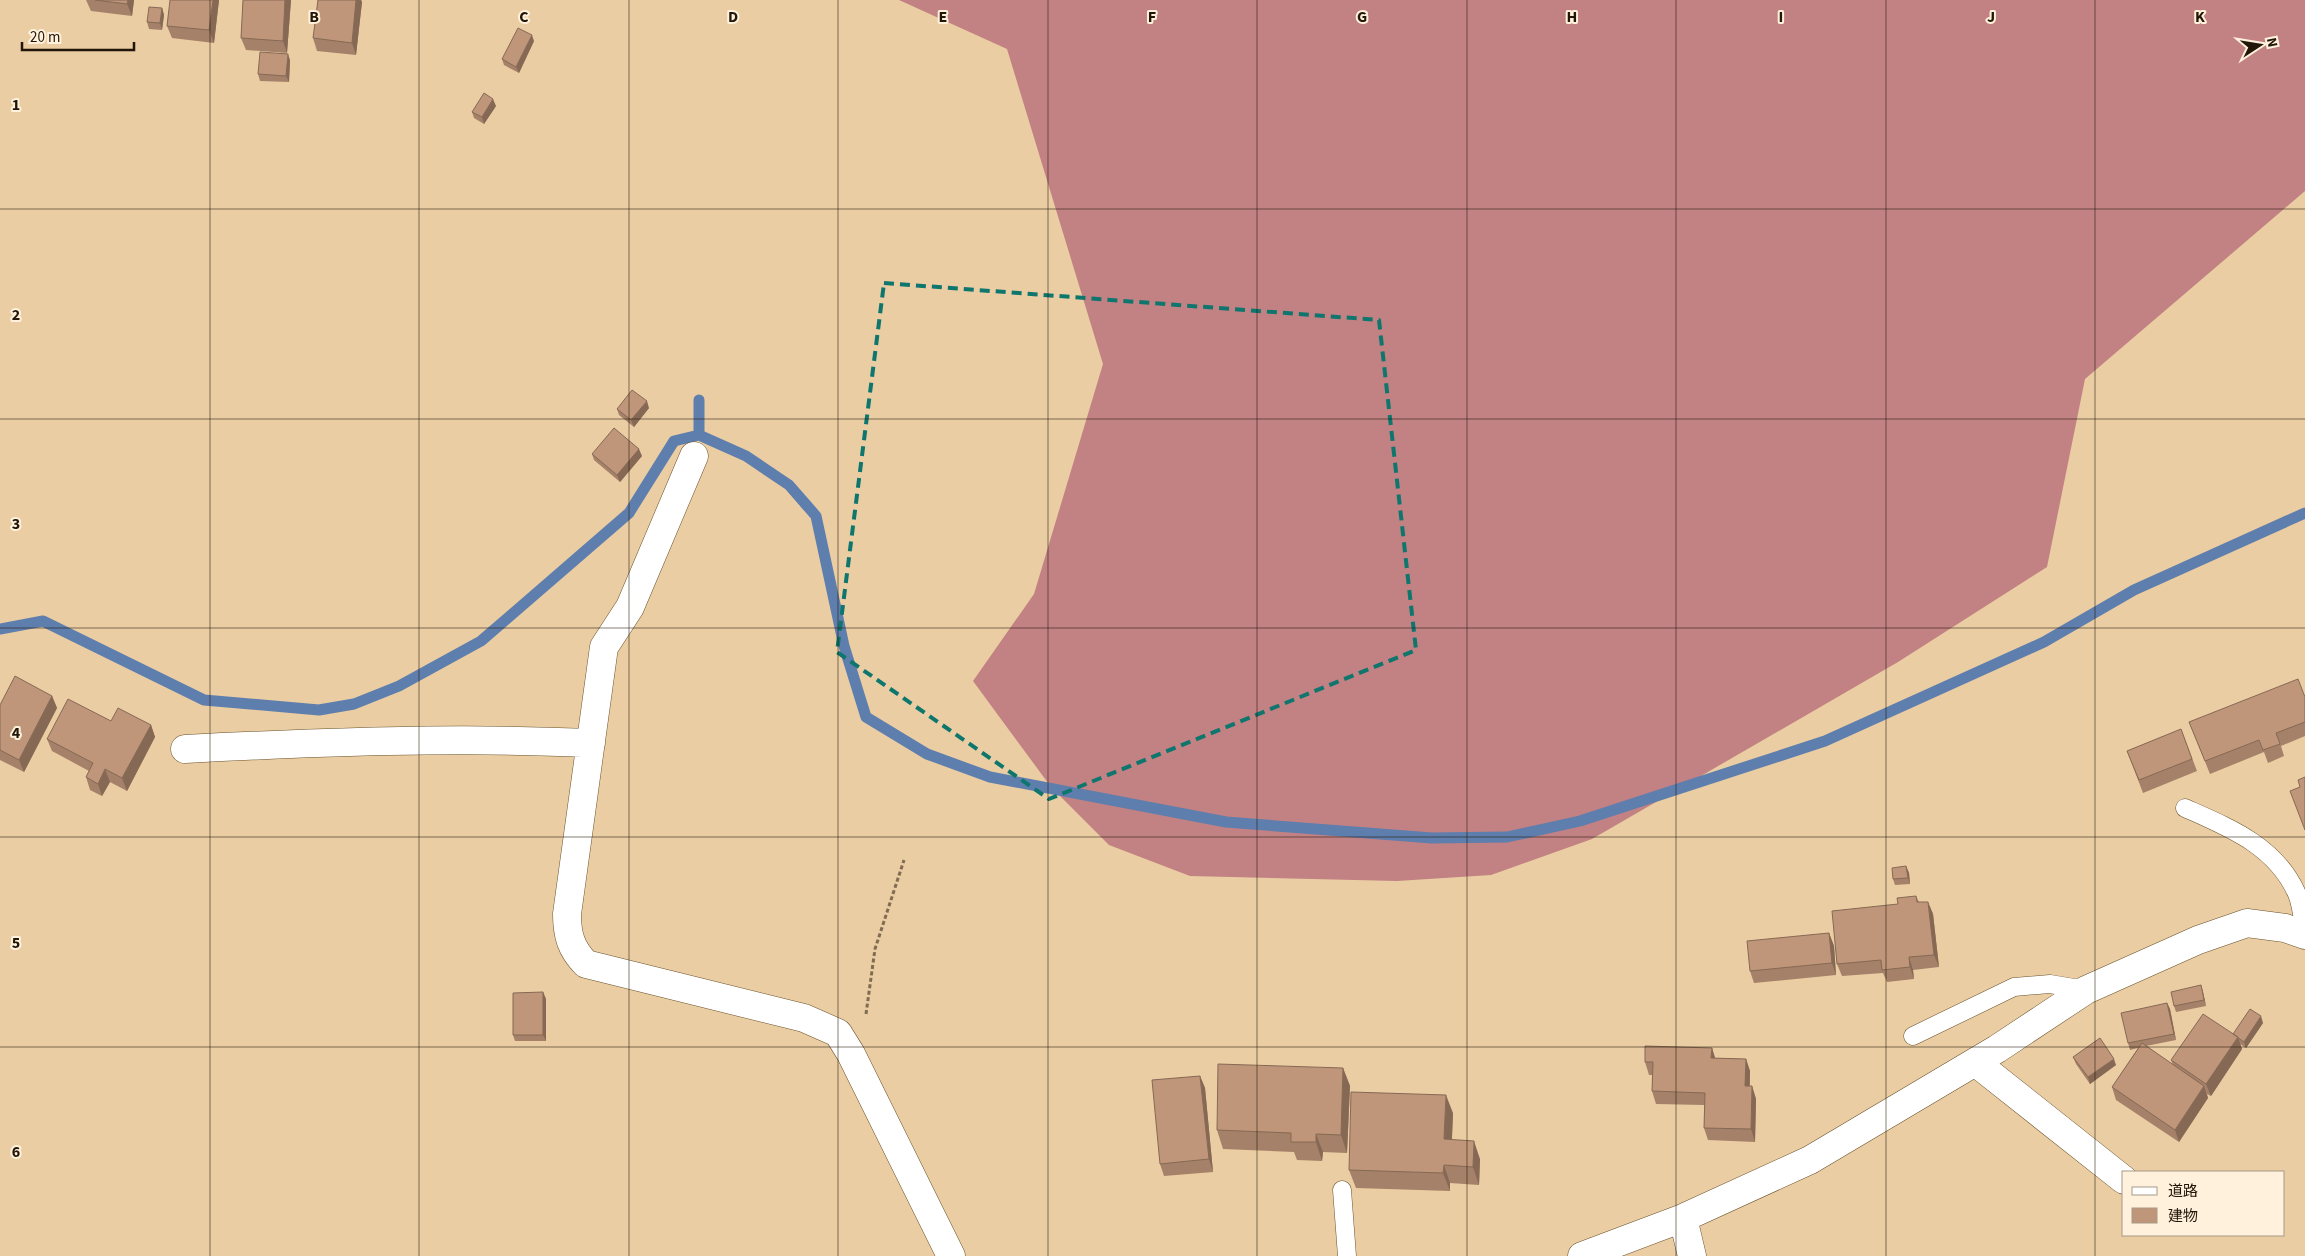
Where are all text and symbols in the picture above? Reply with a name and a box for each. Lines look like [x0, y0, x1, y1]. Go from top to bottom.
text: B [309, 6, 319, 28]
text: C [519, 6, 529, 28]
text: D [728, 6, 738, 28]
text: E [939, 6, 947, 28]
text: F [1148, 6, 1156, 28]
text: G [1357, 6, 1367, 28]
text: H [1567, 6, 1577, 28]
text: I [1779, 6, 1783, 28]
text: J [1987, 6, 1995, 28]
text: K [2195, 6, 2205, 28]
scale bar [22, 20, 135, 52]
north arrow [2235, 20, 2285, 70]
text: 20 m [30, 27, 60, 48]
text: N [2261, 36, 2282, 49]
text: 1 [12, 94, 20, 116]
text: 2 [12, 304, 20, 326]
text: 3 [12, 513, 20, 535]
text: 4 [12, 722, 21, 744]
text: 5 [12, 932, 20, 954]
text: 6 [12, 1141, 20, 1163]
legend [2122, 1171, 2285, 1236]
text: 道路 [2168, 1181, 2198, 1202]
text: 建物 [2168, 1206, 2198, 1227]

